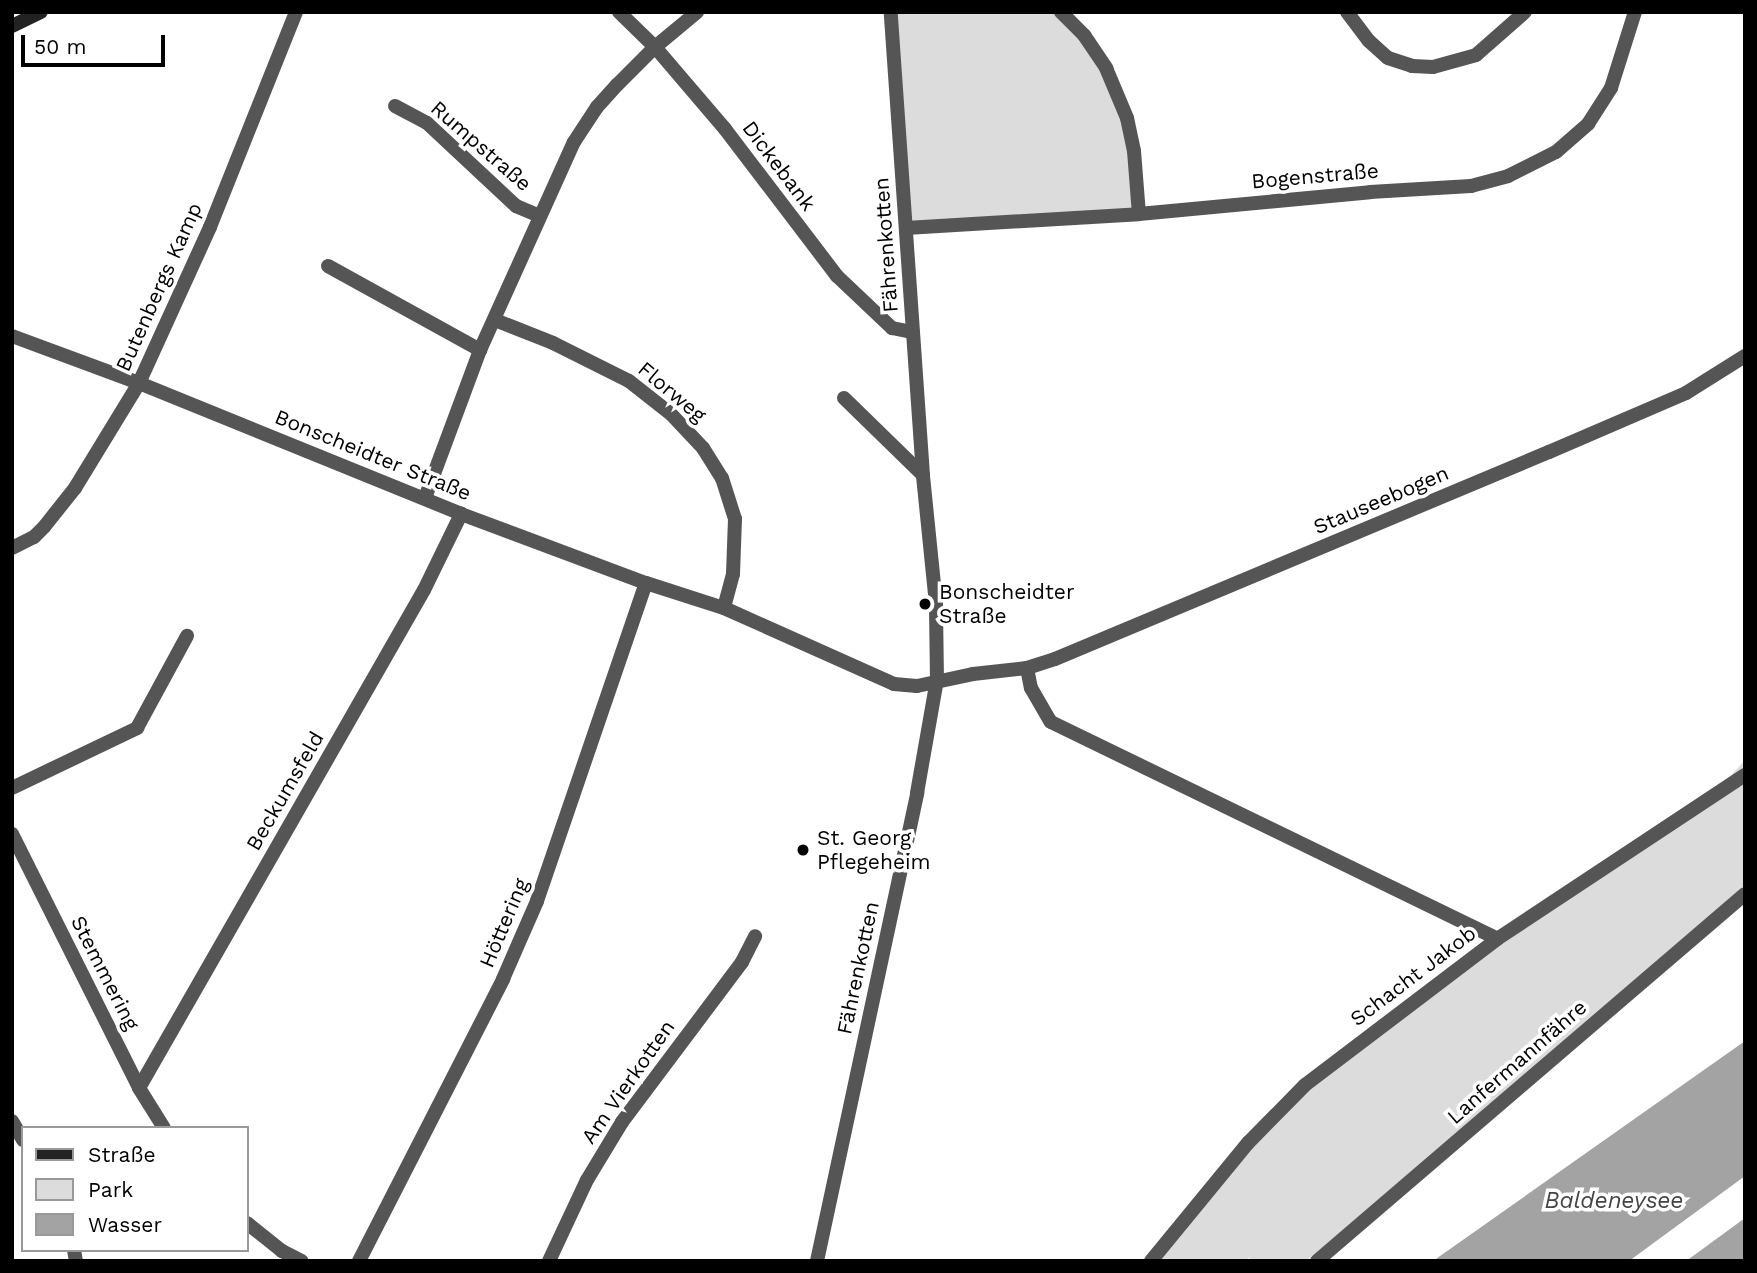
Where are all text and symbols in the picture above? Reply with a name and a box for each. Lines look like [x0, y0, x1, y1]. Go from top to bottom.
scale bar [24, 21, 168, 65]
text: 50 m [34, 34, 86, 59]
street label: Rumpstraße [426, 95, 536, 197]
street label: Dickebank [737, 116, 821, 216]
street label: Bogenstraße [1250, 158, 1380, 194]
street label: Fährenkotten [869, 177, 903, 313]
street label: Butenbergs Kamp [111, 199, 207, 375]
street label: Florweg [633, 356, 711, 428]
street label: Bonscheidter Straße [271, 404, 475, 506]
street label: Stauseebogen [1310, 460, 1452, 540]
place label: Bonscheidter Straße [939, 579, 1074, 629]
marker: Bonscheidter Straße [917, 596, 933, 612]
street label: Beckumsfeld [241, 727, 329, 855]
place label: St. Georg Pflegeheim [817, 825, 931, 875]
marker: St. Georg Pflegeheim [795, 842, 811, 858]
street label: Höttering [474, 875, 534, 971]
street label: Fährenkotten [832, 899, 884, 1037]
street label: Stemmering [65, 912, 145, 1034]
street label: Schacht Jakob [1345, 920, 1481, 1032]
street label: Lanfermannfähre [1442, 995, 1592, 1129]
street label: Am Vierkotten [576, 1015, 680, 1149]
legend [21, 1126, 248, 1252]
text: Straße [88, 1142, 156, 1167]
text: Park [88, 1177, 133, 1202]
water label: Baldeneysee [1545, 1187, 1683, 1215]
text: Wasser [88, 1212, 162, 1237]

